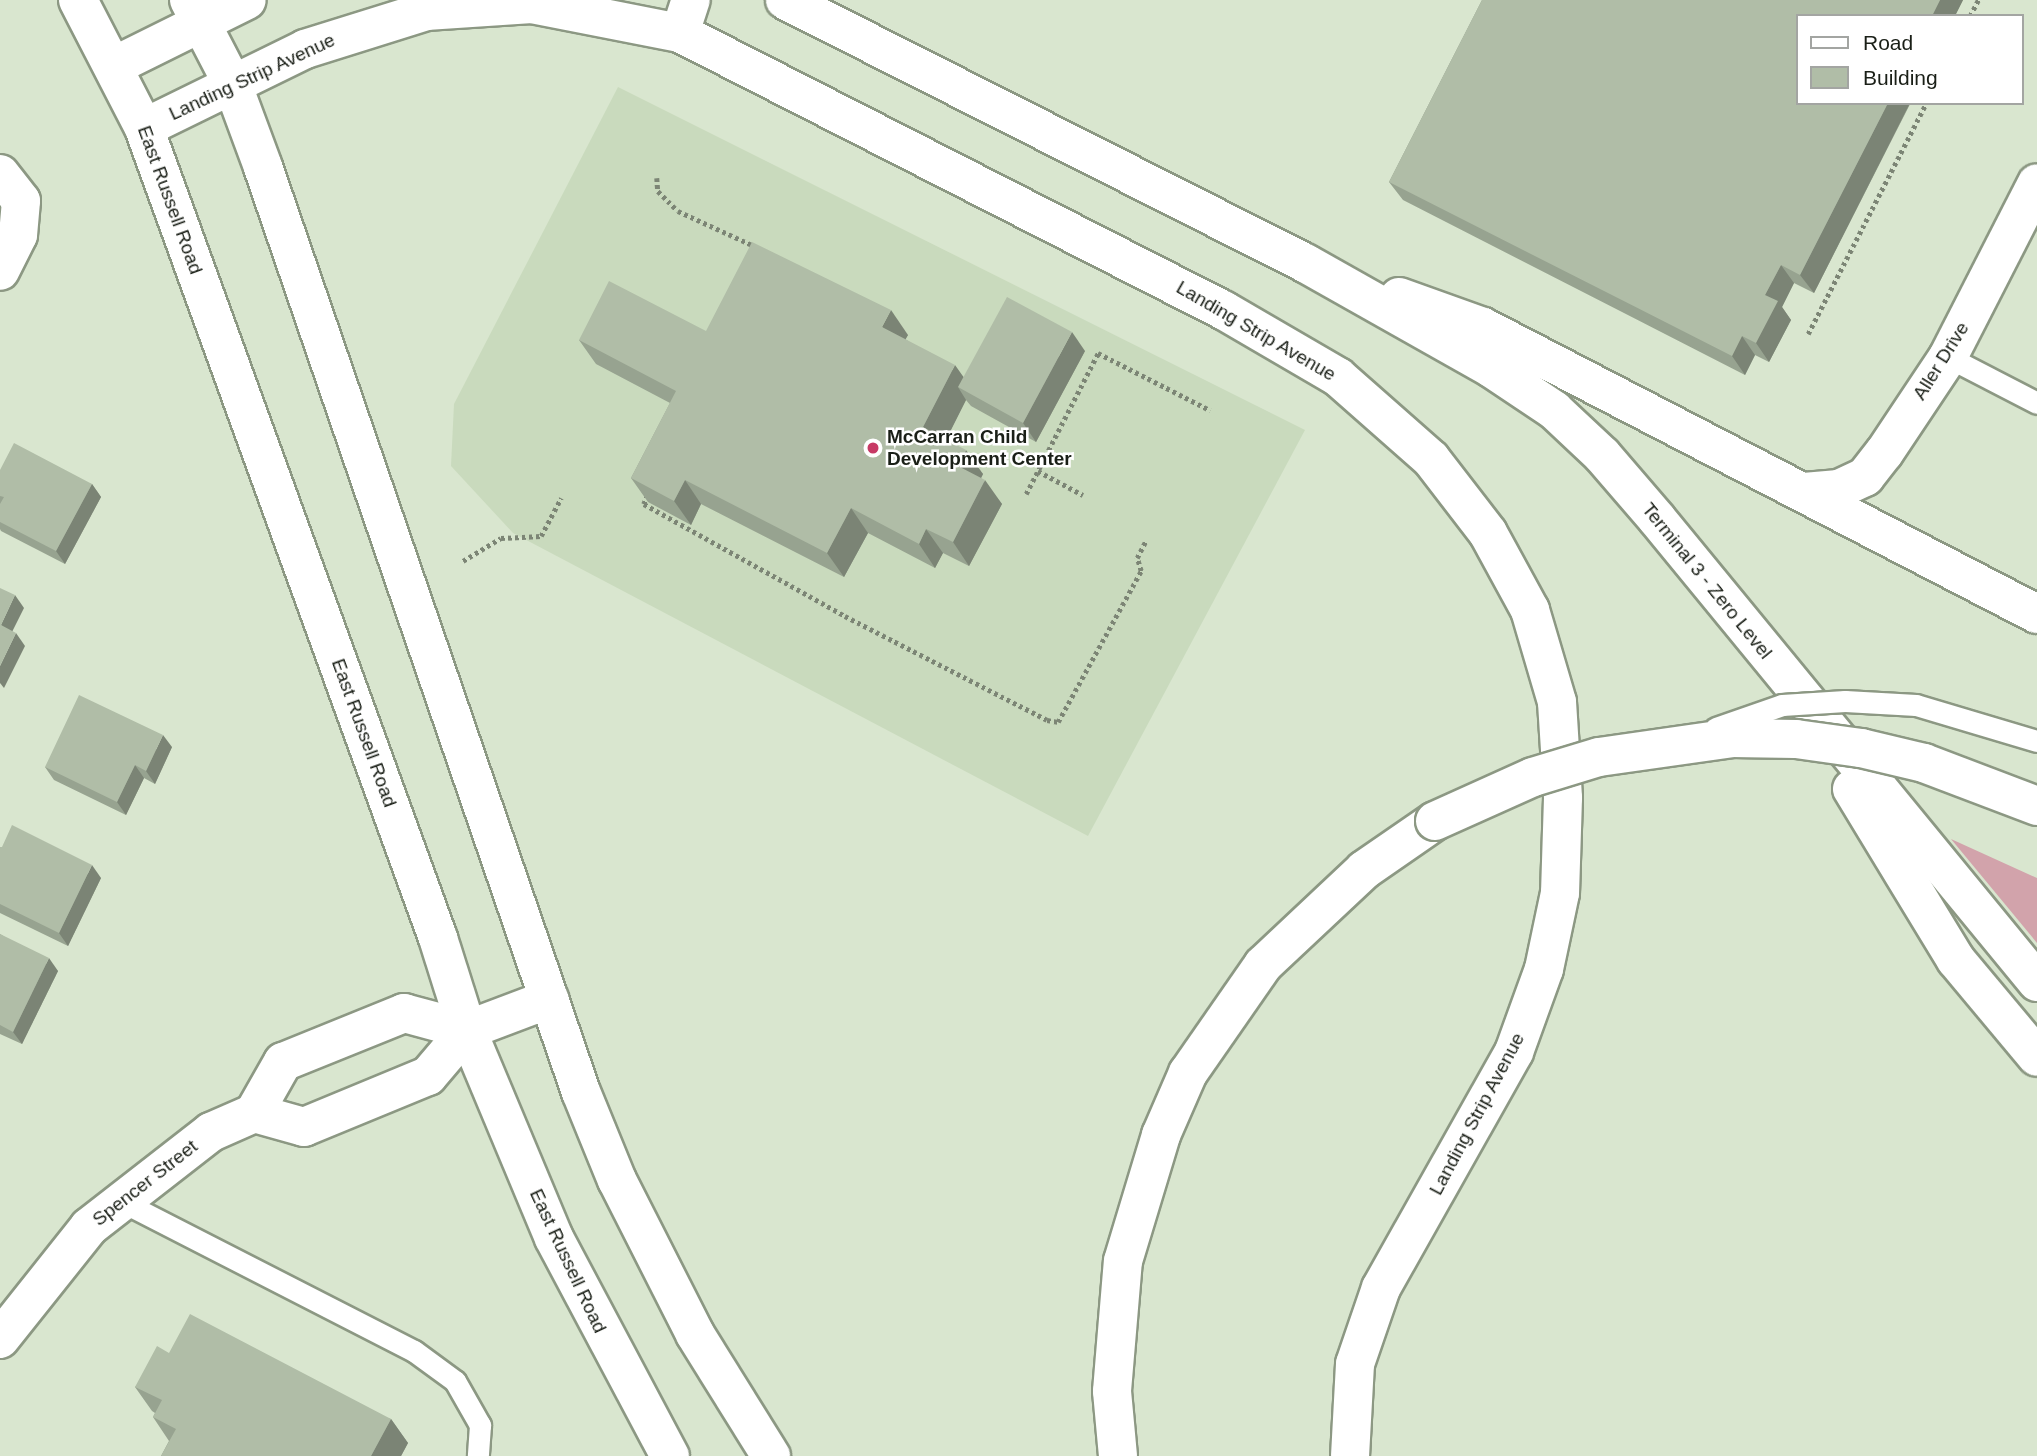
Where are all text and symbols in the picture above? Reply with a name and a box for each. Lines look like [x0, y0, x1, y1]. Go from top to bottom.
legend [1796, 14, 2023, 105]
street label: Landing Strip Avenue [165, 28, 339, 126]
text: Road [1863, 31, 1913, 54]
text: Building [1863, 66, 1938, 89]
street label: East Russell Road [133, 123, 207, 277]
street label: Landing Strip Avenue [1172, 276, 1340, 386]
street label: Aller Drive [1908, 318, 1974, 404]
place label: McCarran Child Development Center [887, 426, 1072, 470]
marker: McCarran Child Development Center [865, 440, 881, 456]
street label: Terminal 3 - Zero Level [1637, 498, 1777, 664]
street label: East Russell Road [327, 656, 401, 810]
street label: Landing Strip Avenue [1424, 1029, 1530, 1199]
street label: Spencer Street [88, 1135, 202, 1231]
street label: East Russell Road [525, 1185, 611, 1337]

